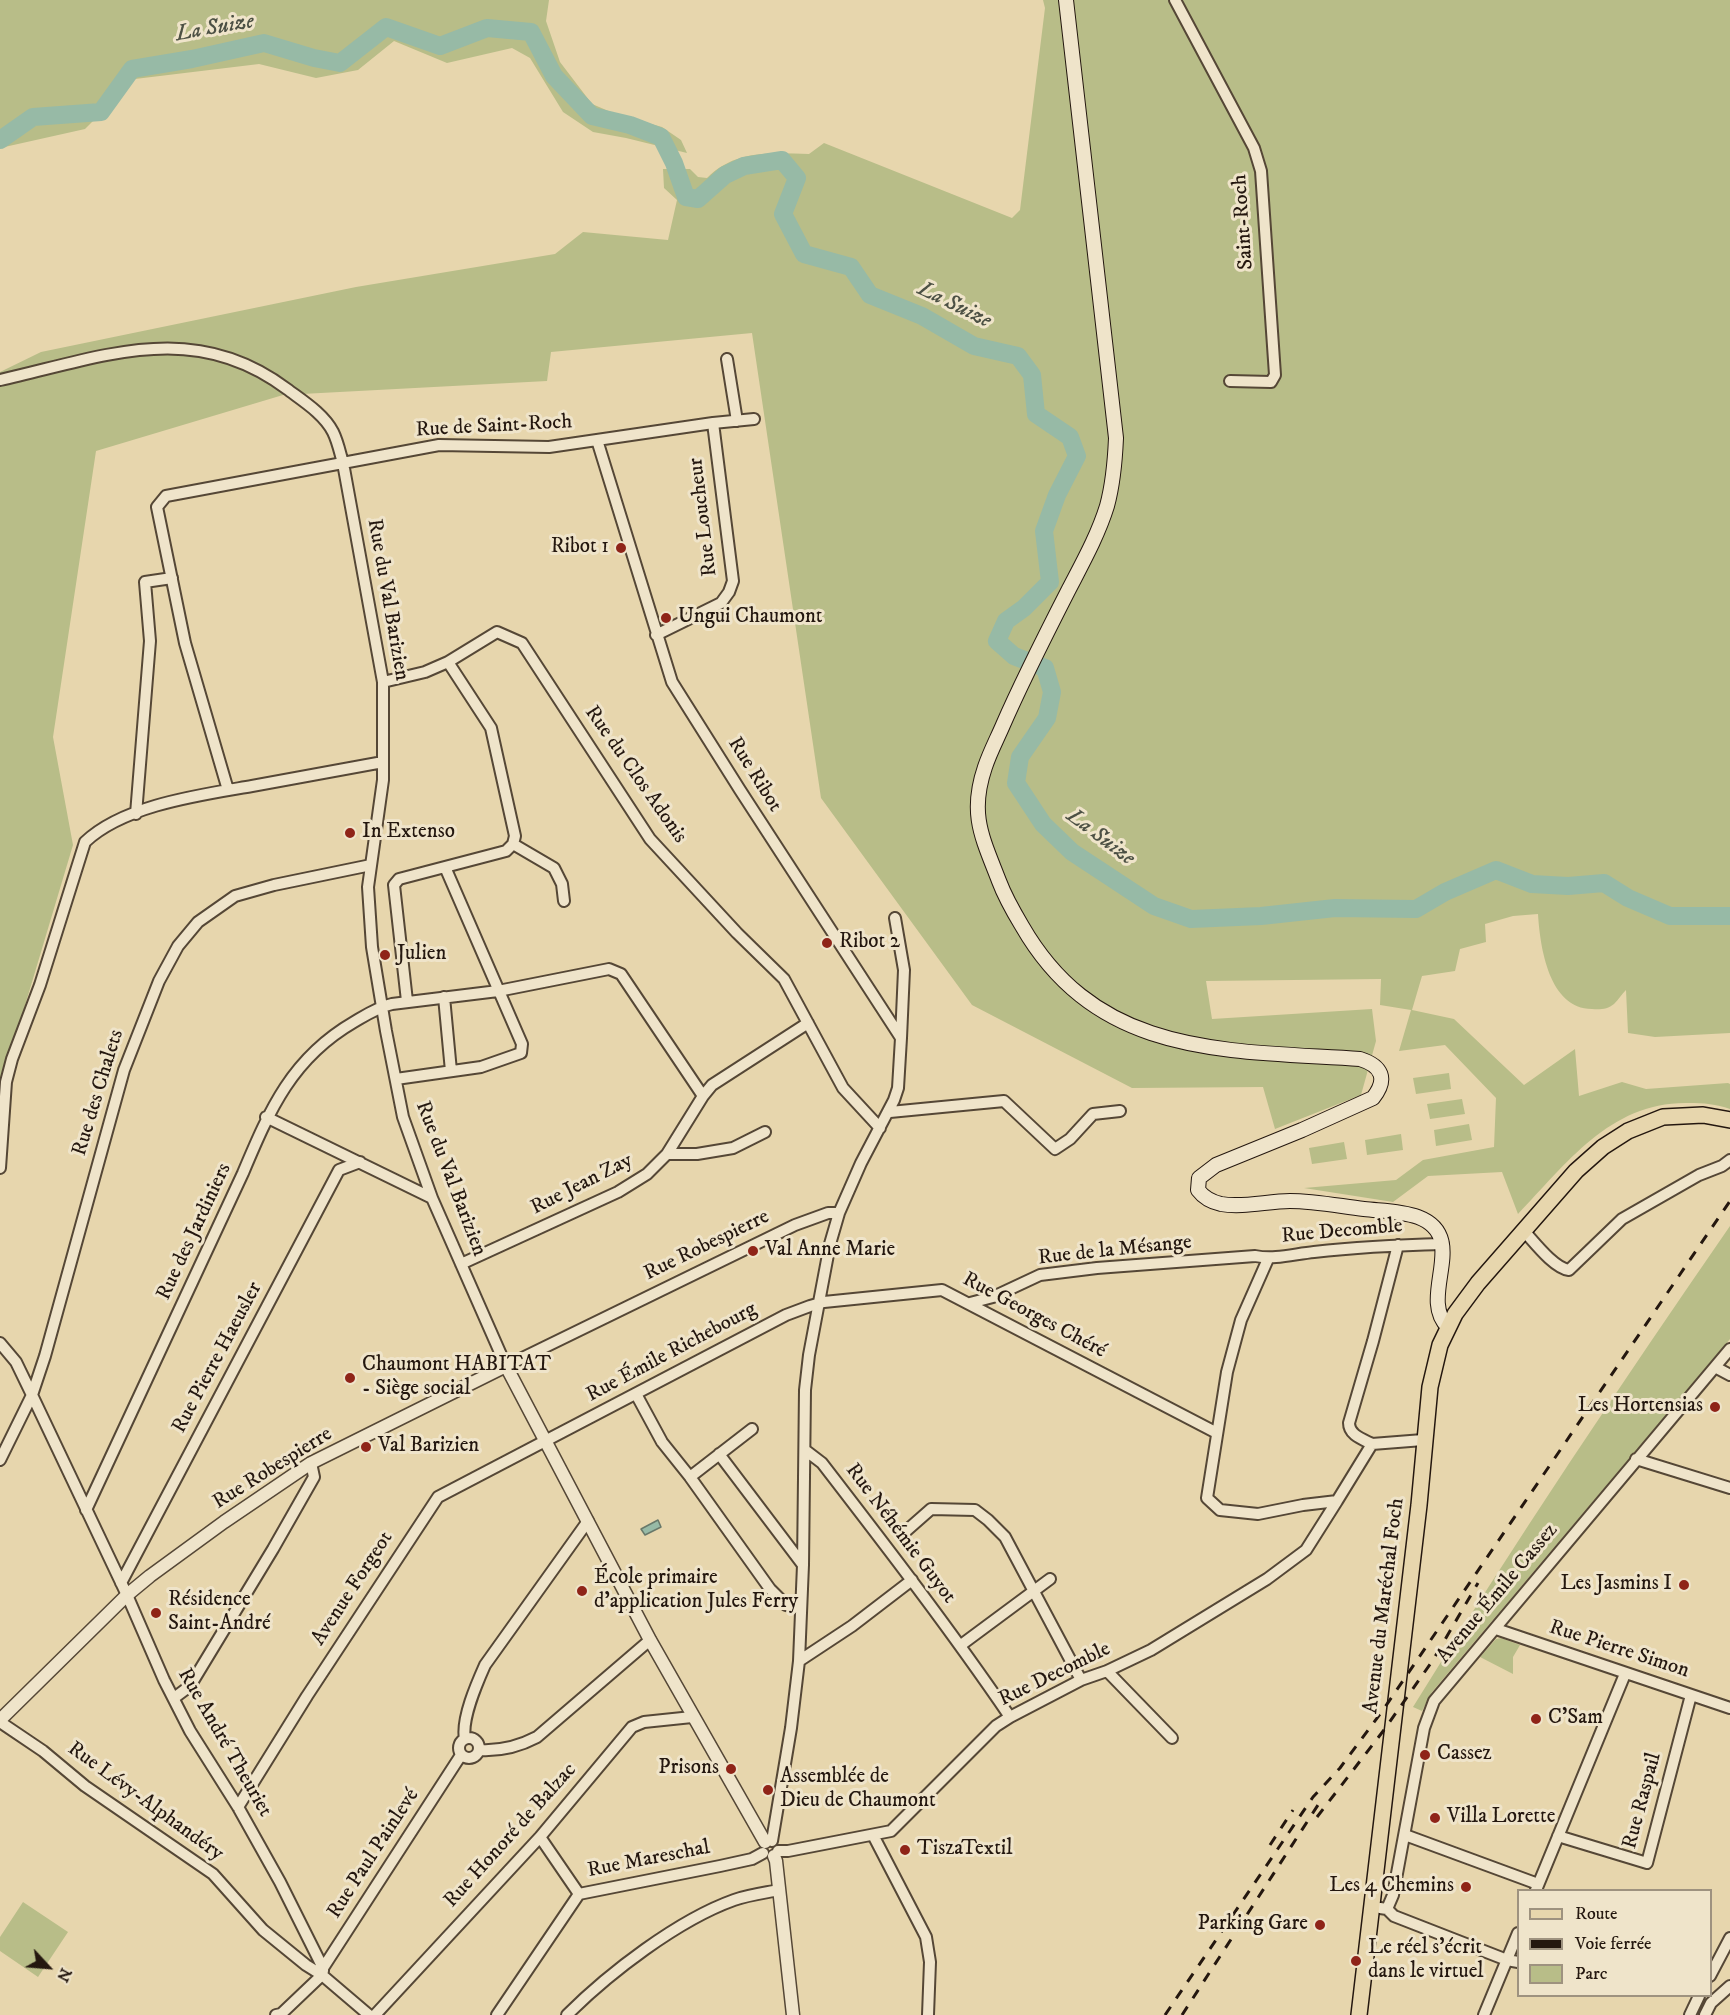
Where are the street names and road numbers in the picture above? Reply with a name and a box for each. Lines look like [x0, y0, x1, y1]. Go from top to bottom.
street label: Saint-Roch [1228, 173, 1260, 271]
street label: Rue de Saint-Roch [415, 410, 573, 444]
street label: Rue Loucheur [684, 456, 724, 578]
street label: Rue du Val Barizien [360, 517, 414, 683]
street label: Rue du Clos Adonis [578, 701, 692, 849]
street label: Rue Ribot [721, 733, 787, 817]
street label: Rue des Chalets [68, 1027, 130, 1159]
street label: Rue du Val Barizien [409, 1098, 491, 1260]
street label: Rue Jean Zay [527, 1149, 637, 1221]
street label: Rue des Jardiniers [152, 1159, 238, 1305]
street label: Rue Robespierre [640, 1205, 774, 1287]
street label: Rue Decomble [1280, 1214, 1404, 1250]
street label: Rue de la Mésange [1037, 1230, 1193, 1272]
street label: Rue Georges Chéré [958, 1268, 1110, 1364]
street label: Rue Pierre Haeusler [168, 1278, 268, 1438]
street label: Rue Émile Richebourg [583, 1297, 761, 1409]
street label: Rue Robespierre [209, 1422, 337, 1516]
street label: Rue Néhémie Guyot [839, 1459, 961, 1609]
street label: Avenue du Maréchal Foch [1359, 1497, 1411, 1715]
street label: Avenue Émile Cassez [1432, 1519, 1564, 1669]
street label: Avenue Forgeot [307, 1527, 399, 1651]
street label: Rue Pierre Simon [1546, 1615, 1692, 1685]
street label: Rue Decomble [995, 1637, 1115, 1713]
street label: Rue André Theuriet [171, 1664, 277, 1822]
street label: Rue Lévy-Alphandéry [62, 1737, 228, 1867]
street label: Rue Raspail [1618, 1750, 1668, 1852]
street label: Rue Honoré de Balzac [439, 1758, 583, 1914]
street label: Rue Paul Painlevé [323, 1784, 425, 1924]
street label: Rue Mareschal [586, 1836, 712, 1884]

